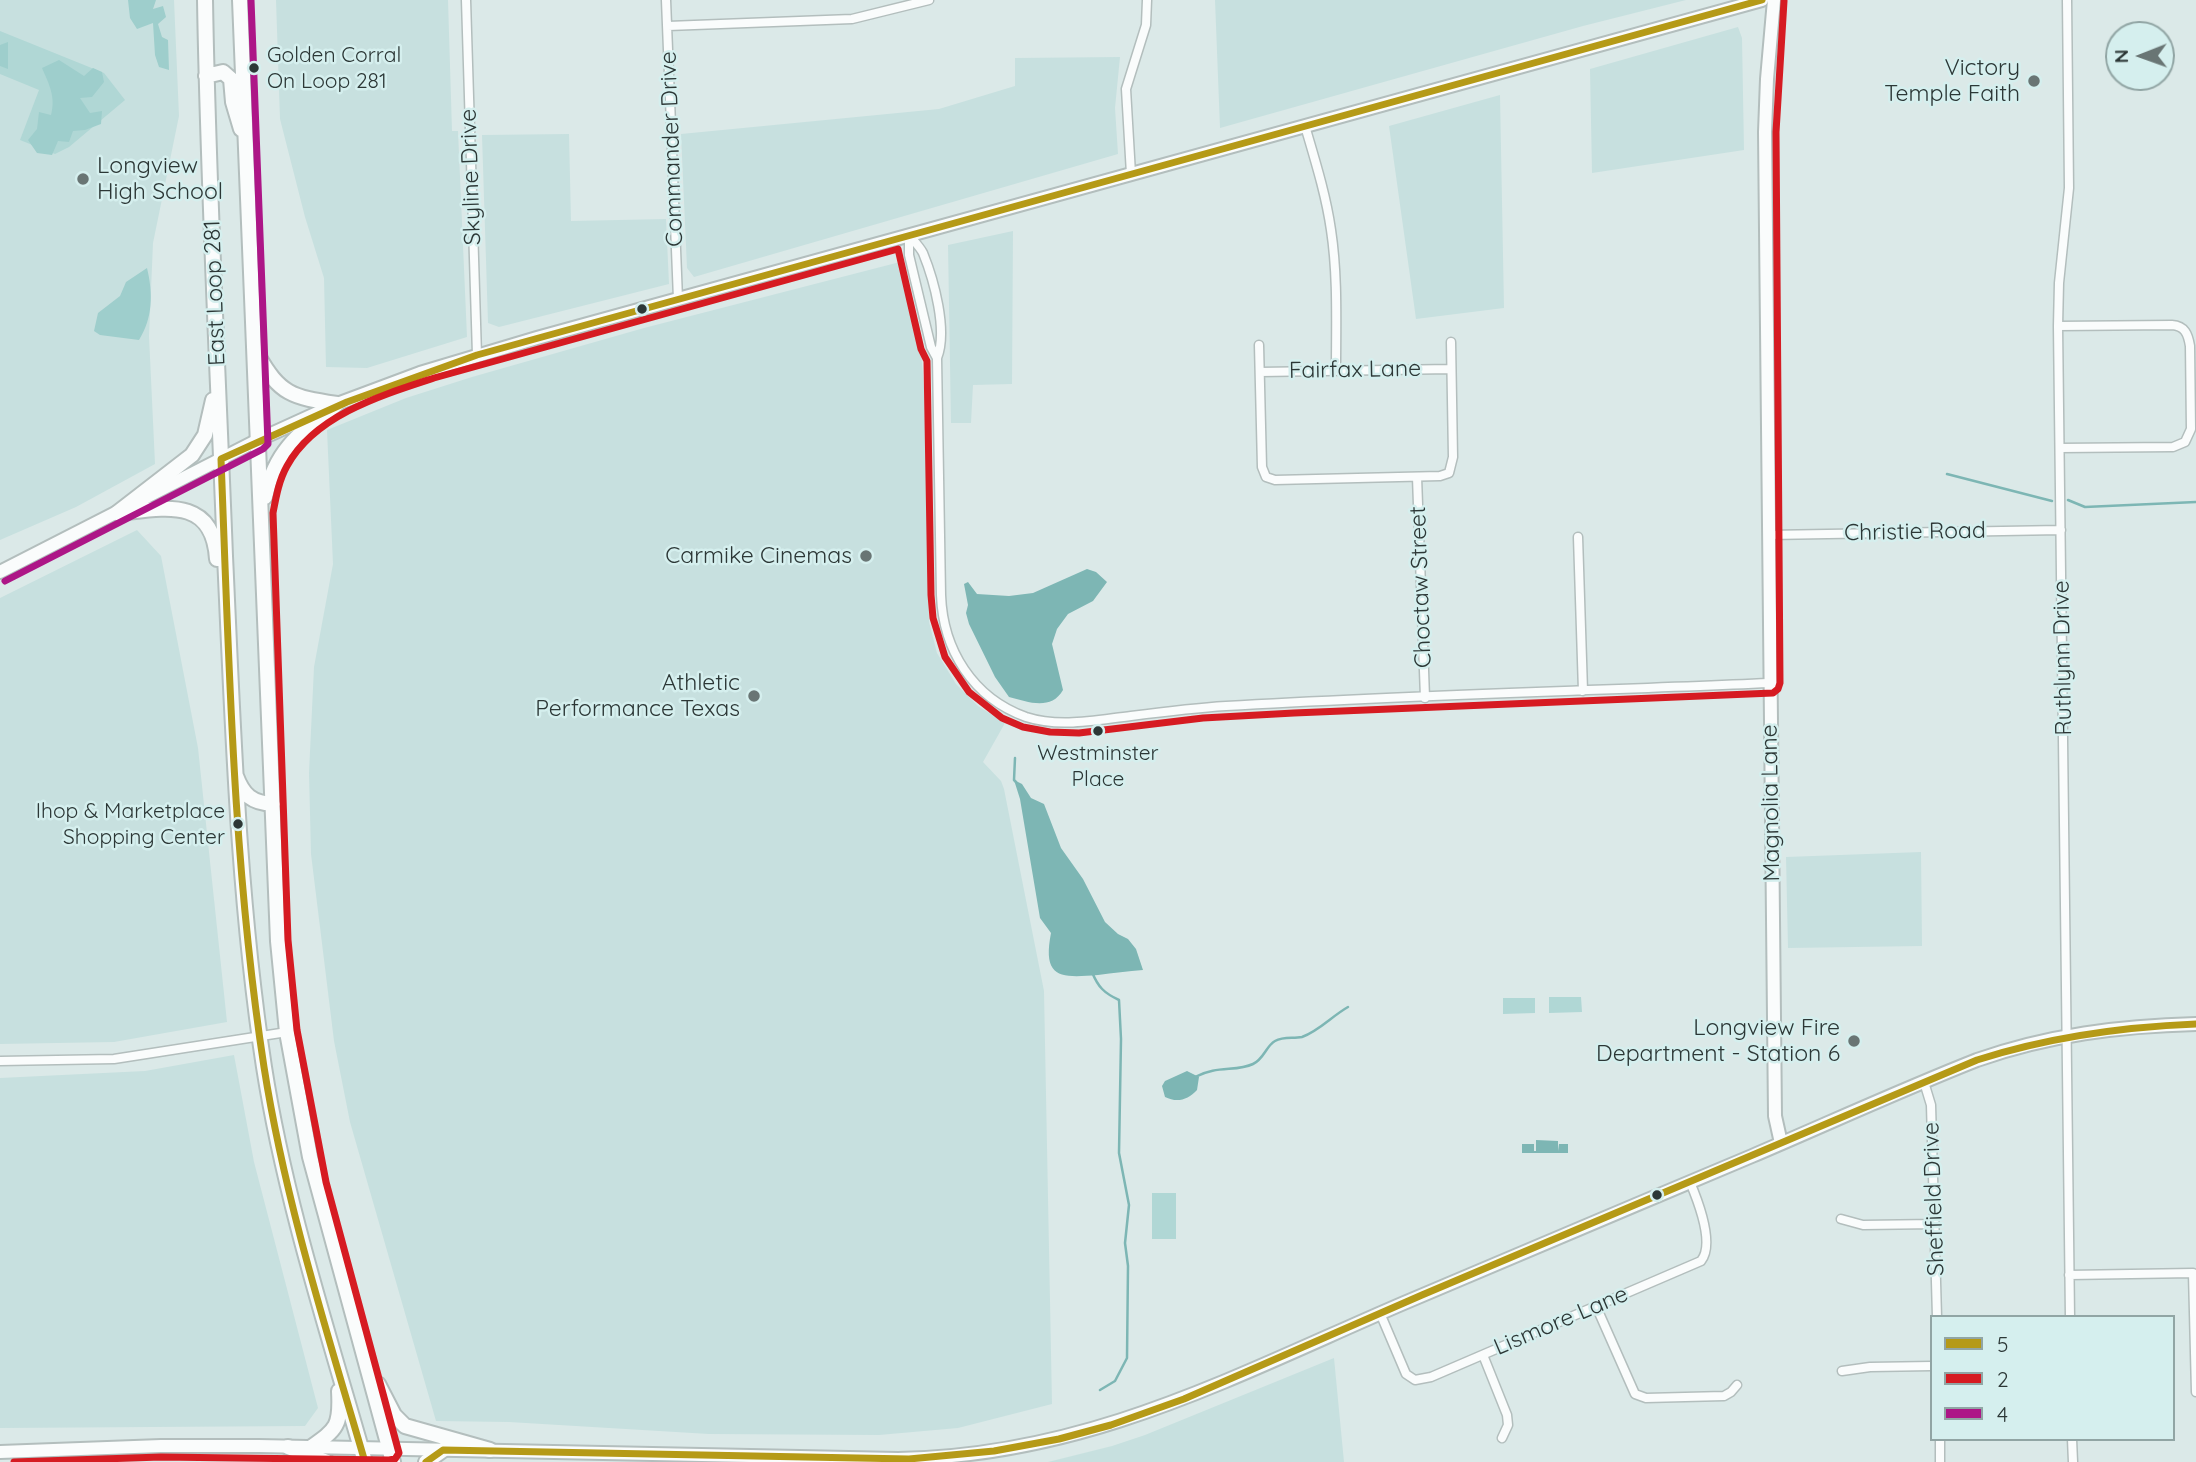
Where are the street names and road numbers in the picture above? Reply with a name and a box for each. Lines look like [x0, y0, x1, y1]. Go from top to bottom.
street label: Commander Drive [655, 51, 689, 247]
street label: Skyline Drive [455, 108, 487, 246]
street label: East Loop 281 [199, 220, 231, 366]
street label: Fairfax Lane [1289, 355, 1421, 385]
street label: Choctaw Street [1404, 506, 1438, 668]
street label: Christie Road [1844, 517, 1986, 547]
street label: Ruthlynn Drive [2048, 580, 2078, 736]
street label: Magnolia Lane [1756, 724, 1786, 882]
street label: Sheffield Drive [1918, 1122, 1950, 1276]
street label: Lismore Lane [1490, 1280, 1632, 1362]

